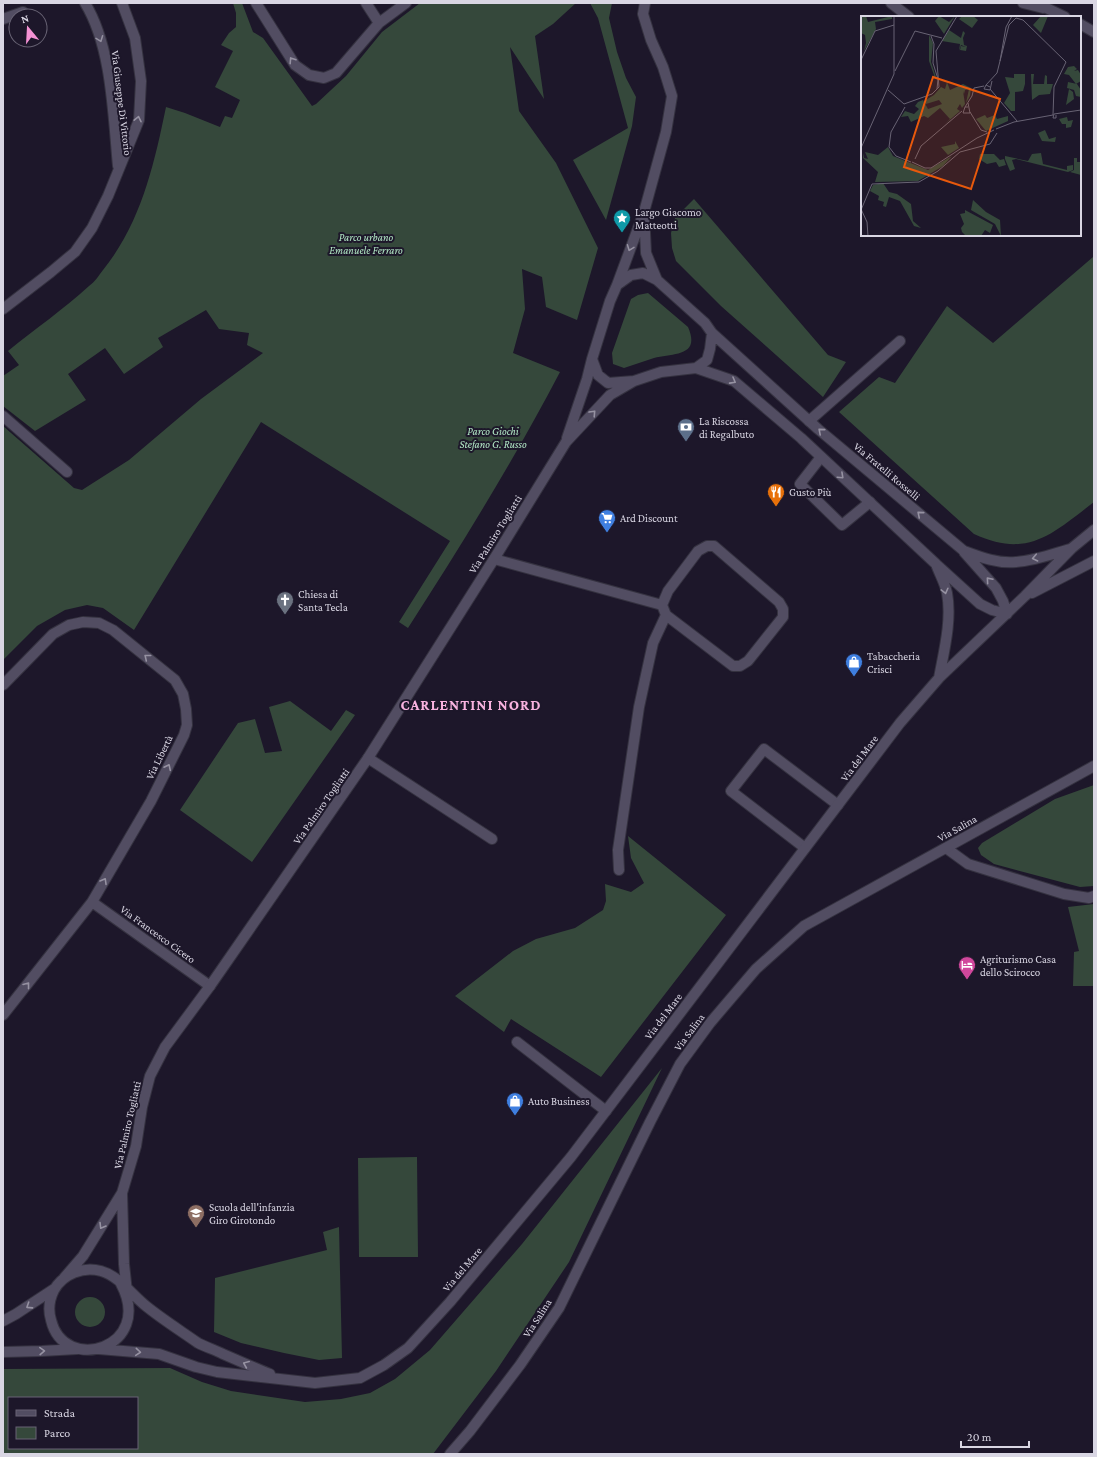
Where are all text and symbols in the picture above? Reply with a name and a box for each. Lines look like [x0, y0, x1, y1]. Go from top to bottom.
north arrow [8, 8, 48, 48]
text: N [19, 11, 31, 25]
inset map [861, 16, 1081, 236]
one-way arrow [95, 34, 103, 42]
street label: Via Giuseppe Di Vittorio [109, 50, 134, 157]
one-way arrow [289, 57, 297, 64]
one-way arrow [134, 115, 142, 122]
place label: Largo Giacomo Matteotti [635, 206, 702, 231]
place icon: Largo Giacomo Matteotti [612, 208, 632, 233]
park label: Parco urbano Emanuele Ferraro [329, 231, 403, 256]
one-way arrow [627, 245, 635, 252]
one-way arrow [729, 377, 736, 384]
one-way arrow [588, 410, 595, 418]
place label: La Riscossa di Regalbuto [699, 415, 755, 441]
bank icon: La Riscossa di Regalbuto [676, 417, 696, 442]
park label: Parco Giochi Stefano G. Russo [459, 425, 527, 451]
one-way arrow [818, 428, 825, 435]
street label: Via Fratelli Rosselli [851, 440, 923, 502]
one-way arrow [836, 471, 844, 478]
restaurant icon: Gusto Più [766, 482, 786, 507]
place label: Gusto Più [789, 486, 832, 498]
street label: Via Palmiro Togliatti [466, 493, 525, 576]
supermarket icon: Ard Discount [597, 508, 617, 533]
place label: Ard Discount [620, 512, 678, 524]
one-way arrow [918, 512, 925, 519]
one-way arrow [1032, 554, 1038, 562]
one-way arrow [987, 577, 994, 585]
one-way arrow [940, 587, 949, 594]
place label: Chiesa di Santa Tecla [298, 588, 348, 613]
church icon: Chiesa di Santa Tecla [275, 590, 295, 615]
place label: Tabaccheria Crisci [867, 650, 920, 675]
shop icon: Tabaccheria Crisci [844, 652, 864, 677]
one-way arrow [144, 655, 151, 662]
district label: CARLENTINI NORD [400, 697, 542, 713]
street label: Via Libertà [143, 733, 175, 781]
street label: Via del Mare [838, 733, 880, 783]
one-way arrow [163, 764, 171, 771]
street label: Via Palmiro Togliatti [290, 766, 353, 847]
street label: Via Salina [935, 812, 979, 844]
one-way arrow [100, 878, 107, 885]
street label: Via Francesco Cicero [118, 903, 198, 966]
place label: Agriturismo Casa dello Scirocco [980, 953, 1056, 978]
hotel icon: Agriturismo Casa dello Scirocco [957, 955, 977, 980]
one-way arrow [23, 983, 30, 990]
street label: Via del Mare [642, 991, 684, 1041]
street label: Via Salina [671, 1011, 707, 1053]
street label: Via Palmiro Togliatti [111, 1080, 144, 1170]
shop icon: Auto Business [505, 1091, 525, 1116]
place label: Auto Business [528, 1095, 590, 1107]
place label: Scuola dell'infanzia Giro Girotondo [209, 1201, 295, 1226]
school or university icon: Scuola dell'infanzia Giro Girotondo [186, 1203, 206, 1228]
one-way arrow [99, 1222, 106, 1229]
street label: Via del Mare [440, 1244, 484, 1294]
street label: Via Salina [520, 1297, 554, 1339]
one-way arrow [26, 1301, 33, 1309]
one-way arrow [39, 1347, 45, 1356]
one-way arrow [135, 1348, 141, 1357]
one-way arrow [242, 1360, 249, 1368]
legend [8, 1397, 138, 1449]
text: Strada [44, 1406, 75, 1420]
scale bar [961, 1423, 1029, 1449]
text: Parco [44, 1426, 70, 1440]
text: 20 m [967, 1430, 992, 1444]

